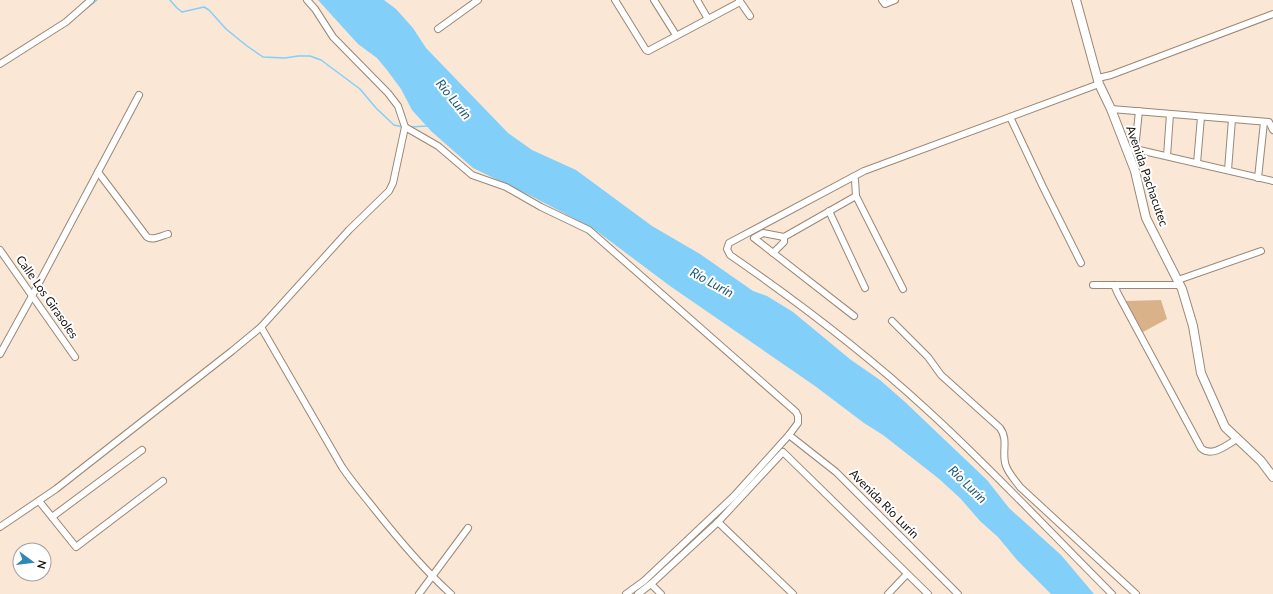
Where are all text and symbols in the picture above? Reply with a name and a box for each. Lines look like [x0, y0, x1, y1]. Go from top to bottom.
water label: Río Lurín [433, 76, 475, 123]
street label: Avenida Pachacutec [1123, 124, 1172, 228]
street label: Calle Los Girasoles [13, 252, 82, 341]
water label: Río Lurín [687, 264, 737, 301]
water label: Río Lurín [945, 462, 991, 506]
street label: Avenida Río Lurín [847, 466, 922, 541]
north arrow [12, 542, 52, 582]
text: N [35, 559, 50, 570]

